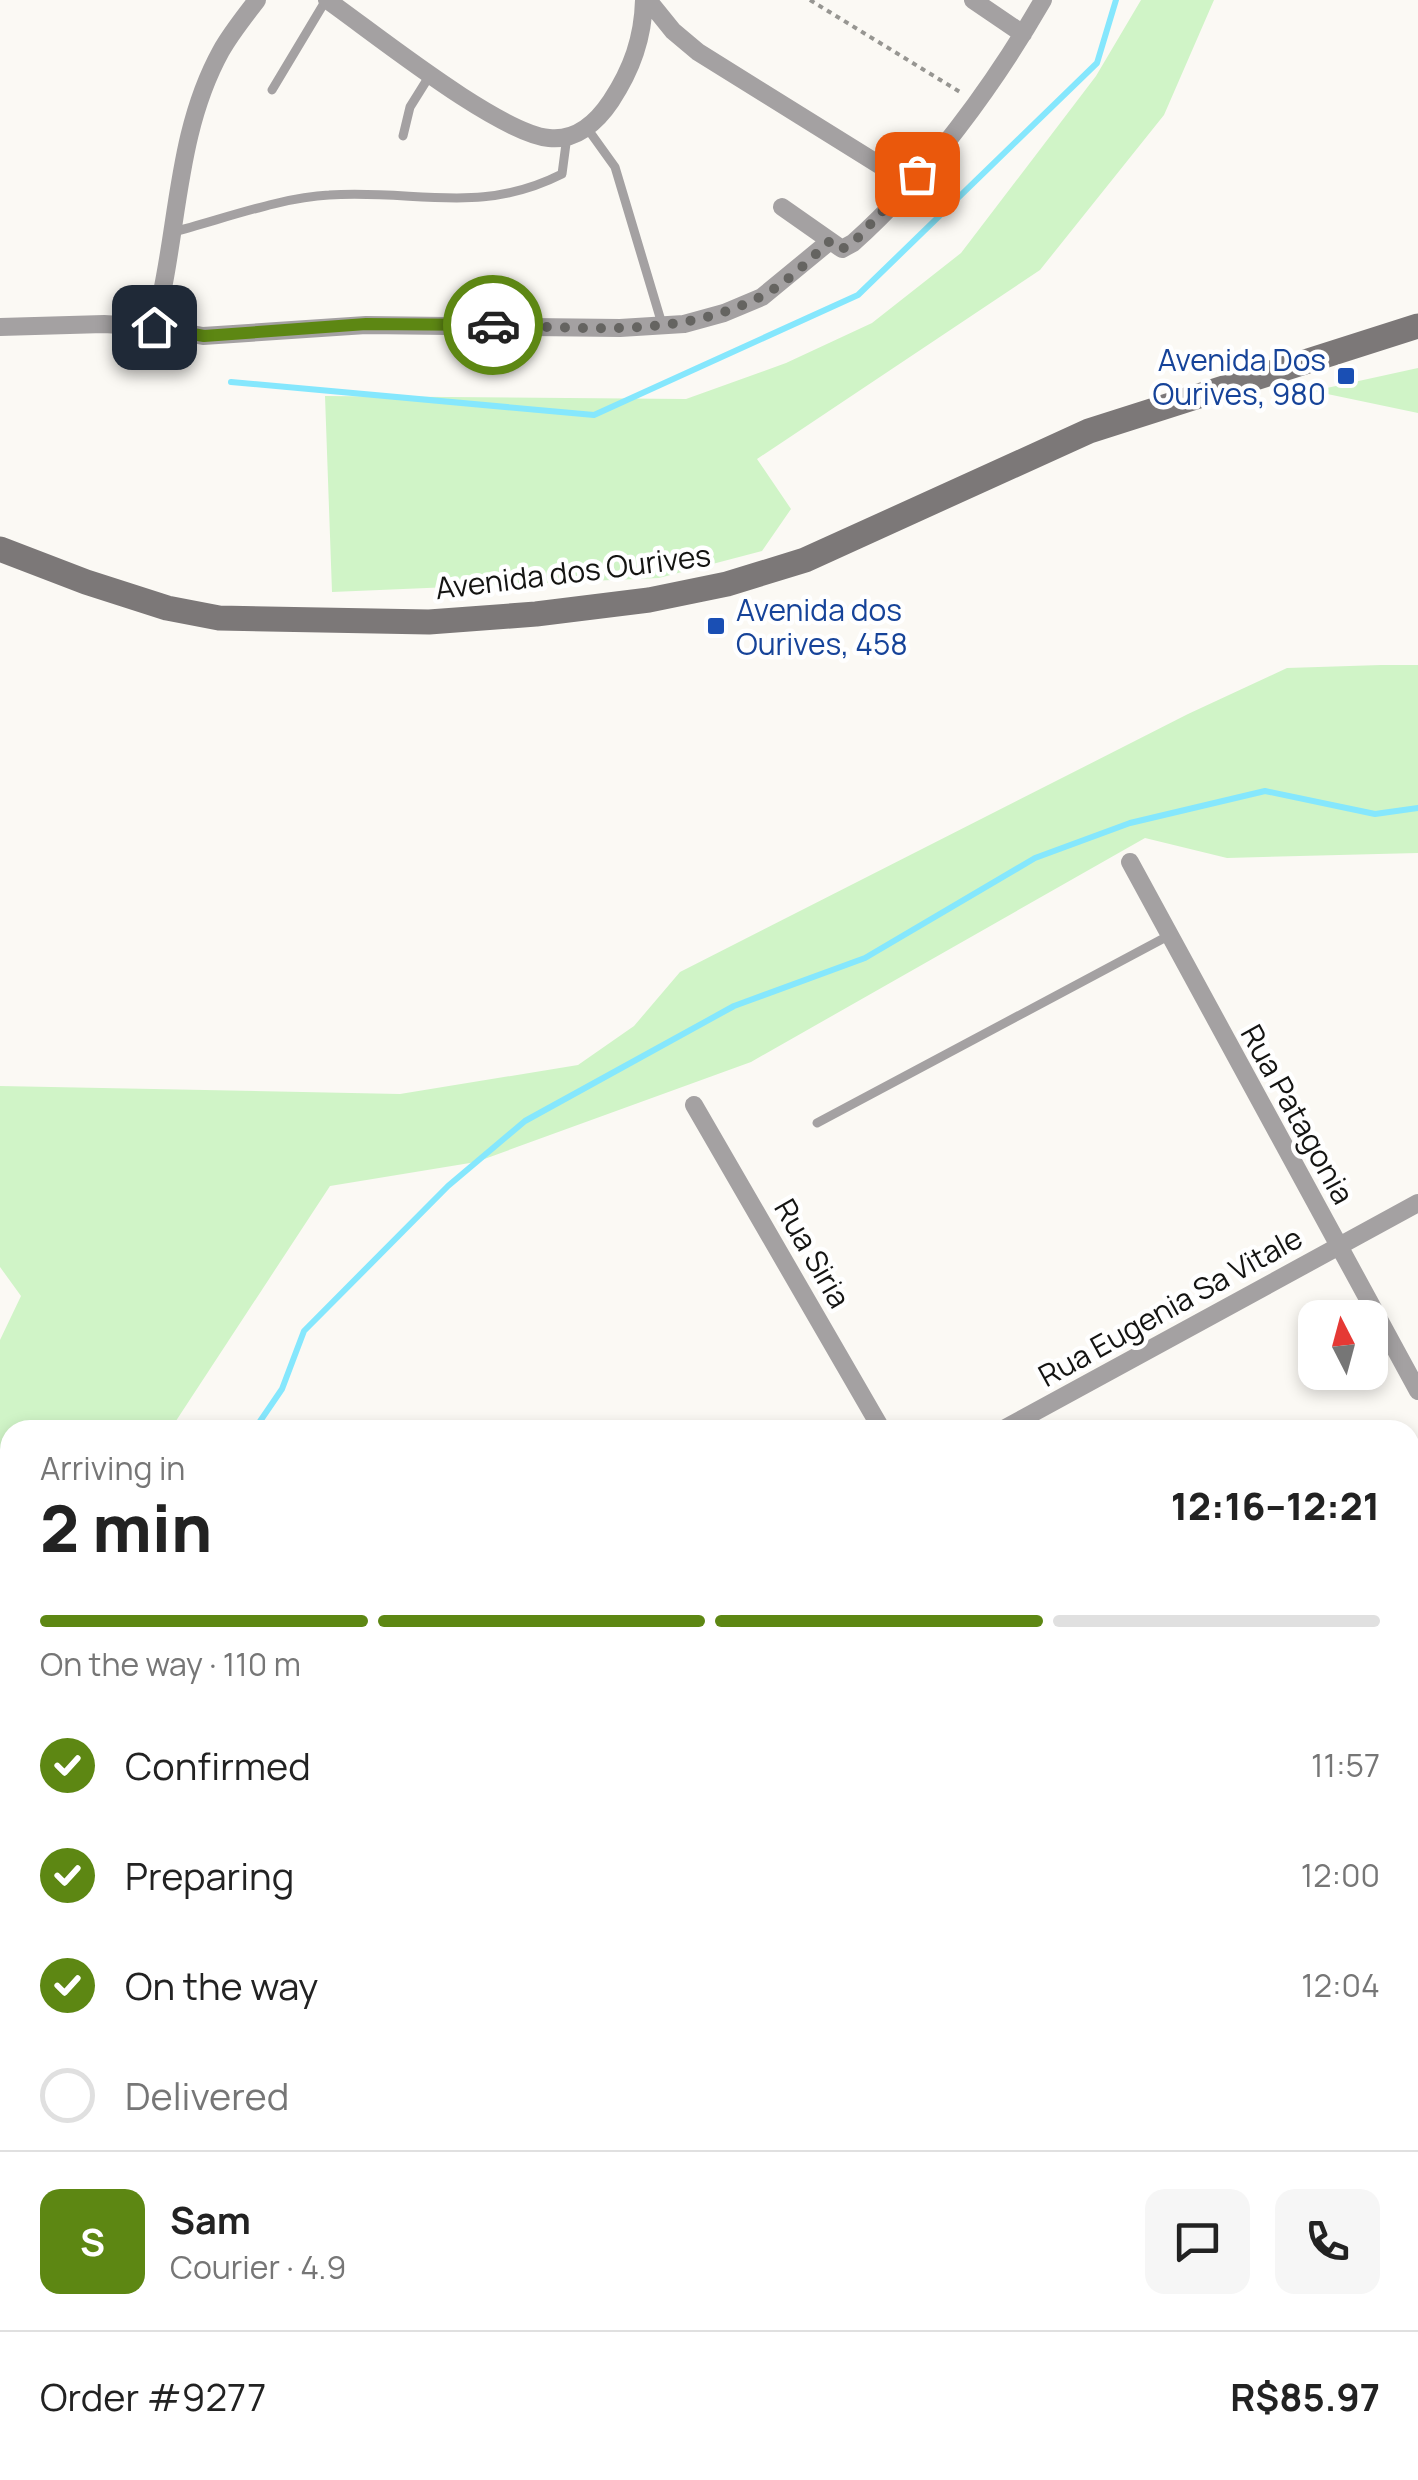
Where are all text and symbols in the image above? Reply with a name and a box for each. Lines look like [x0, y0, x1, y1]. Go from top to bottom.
pin [875, 132, 960, 217]
icon: bag [890, 147, 945, 202]
courier [443, 275, 543, 375]
pin [112, 285, 197, 370]
icon: car [466, 298, 521, 353]
icon: home [127, 300, 182, 355]
place label: Avenida Dos Ourives, 980 [1152, 339, 1326, 414]
marker: Avenida Dos Ourives, 980 [1335, 365, 1357, 387]
street label: Avenida dos Ourives [433, 534, 713, 608]
place label: Avenida dos Ourives, 458 [736, 589, 908, 664]
marker: Avenida dos Ourives, 458 [705, 615, 727, 637]
street label: Rua Patagonia [1232, 1017, 1364, 1211]
street label: Rua Siria [765, 1191, 861, 1315]
street label: Rua Eugenia Sa Vitale [1031, 1216, 1309, 1396]
north arrow [1298, 1300, 1388, 1390]
map controls [1298, 1300, 1388, 1390]
text: Arriving in [40, 1446, 185, 1490]
text: 12:16–12:21 [1171, 1479, 1380, 1531]
text: 2 min [40, 1483, 212, 1572]
text: On the way · 110 m [40, 1642, 301, 1686]
icon: check [40, 1738, 95, 1793]
text: Confirmed [125, 1739, 311, 1791]
text: 11:57 [1311, 1743, 1380, 1787]
icon: check [40, 1848, 95, 1903]
text: Preparing [125, 1849, 294, 1901]
text: 12:00 [1301, 1853, 1380, 1897]
icon: check [40, 1958, 95, 2013]
text: On the way [125, 1959, 318, 2011]
text: 12:04 [1301, 1963, 1380, 2007]
text: Delivered [125, 2069, 289, 2121]
button: chat [1145, 2189, 1250, 2294]
button: phone [1275, 2189, 1380, 2294]
text: Sam [170, 2193, 251, 2245]
text: S [80, 2215, 105, 2267]
text: Courier · 4.9 [170, 2245, 346, 2289]
text: Order #9277 [40, 2370, 266, 2422]
text: R$85.97 [1230, 2370, 1380, 2422]

